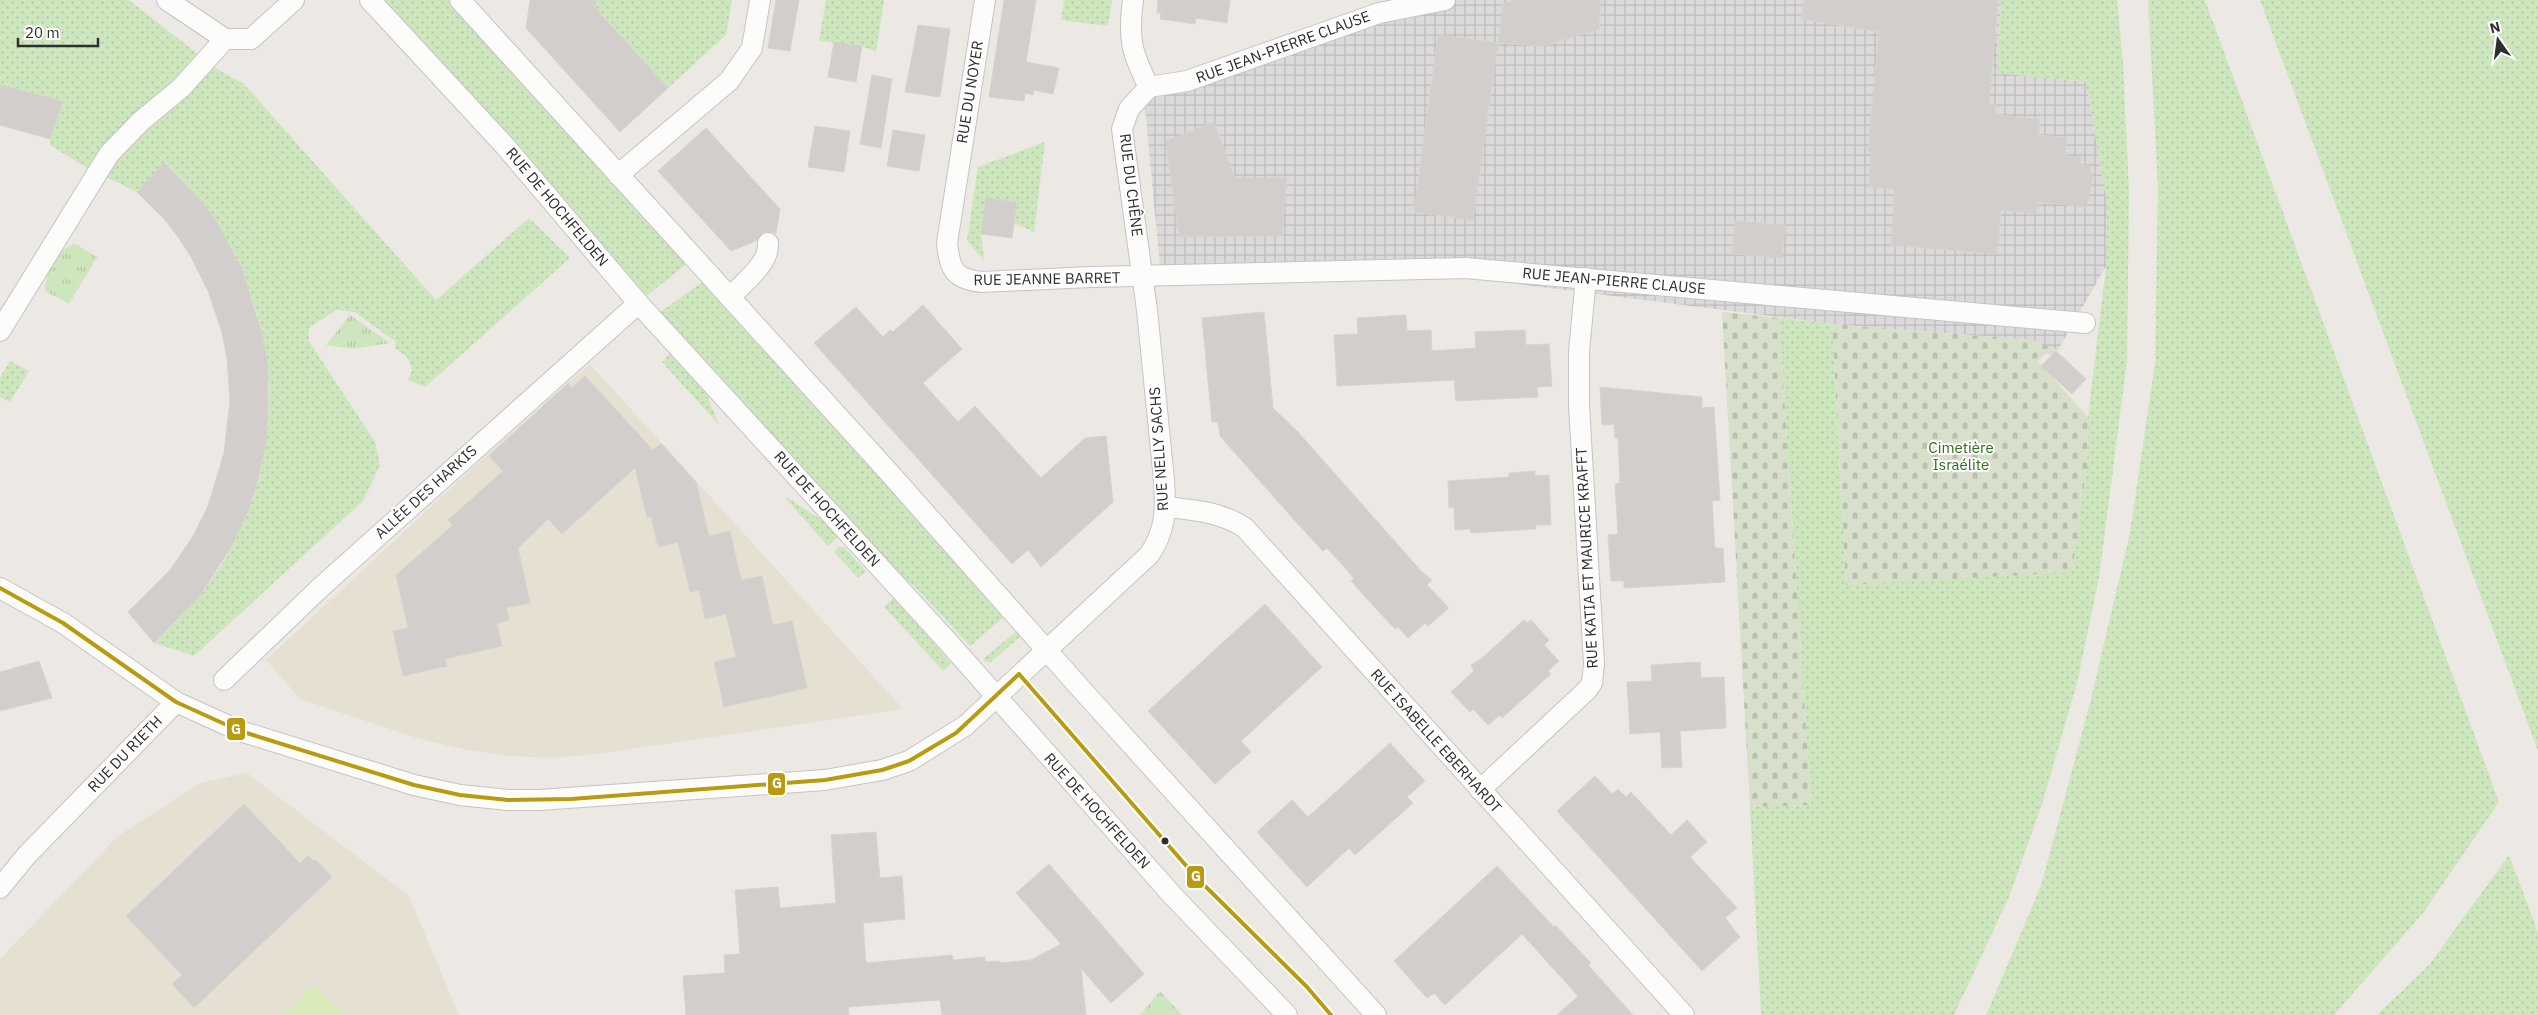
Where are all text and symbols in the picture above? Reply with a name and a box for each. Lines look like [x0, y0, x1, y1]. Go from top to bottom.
street label: RUE JEAN-PIERRE CLAUSE [1193, 6, 1373, 87]
scale bar [18, 15, 98, 47]
north arrow [2473, 15, 2523, 65]
text: N [2488, 17, 2502, 37]
text: 20 m [25, 23, 60, 42]
street label: RUE DU NOYER [952, 39, 987, 145]
street label: RUE DU CHÊNE [1116, 132, 1147, 238]
street label: RUE DE HOCHFELDEN [502, 143, 613, 270]
street label: RUE JEAN-PIERRE CLAUSE [1522, 263, 1707, 298]
street label: RUE JEANNE BARRET [973, 268, 1121, 289]
street label: RUE NELLY SACHS [1145, 386, 1172, 512]
park label: Cimetière Israélite [1928, 438, 1994, 474]
street label: ALLÉE DES HARKIS [371, 441, 481, 542]
street label: RUE KATIA ET MAURICE KRAFFT [1571, 446, 1602, 669]
street label: RUE DE HOCHFELDEN [770, 447, 884, 571]
street label: RUE ISABELLE EBERHARDT [1367, 665, 1506, 817]
street label: RUE DU RIETH [83, 711, 166, 796]
line badge: G [226, 717, 246, 741]
text: G [231, 720, 241, 738]
street label: RUE DE HOCHFELDEN [1040, 749, 1154, 873]
line badge: G [767, 772, 786, 796]
text: G [772, 774, 782, 792]
unlabelled marker [1160, 836, 1170, 846]
line badge: G [1186, 865, 1205, 889]
text: G [1191, 867, 1201, 885]

